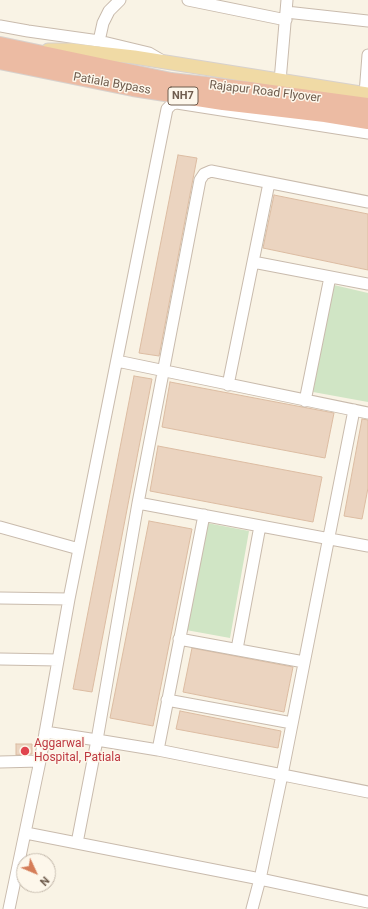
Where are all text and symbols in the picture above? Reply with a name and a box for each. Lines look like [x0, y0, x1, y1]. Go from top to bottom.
street label: Patiala Bypass [72, 70, 152, 98]
street label: Rajapur Road Flyover [208, 78, 322, 106]
road number: NH7 [168, 87, 198, 105]
place label: Aggarwal Hospital, Patiala [34, 737, 121, 765]
marker: Aggarwal Hospital, Patiala [19, 745, 31, 757]
north arrow [16, 853, 56, 893]
text: N [37, 874, 52, 888]

